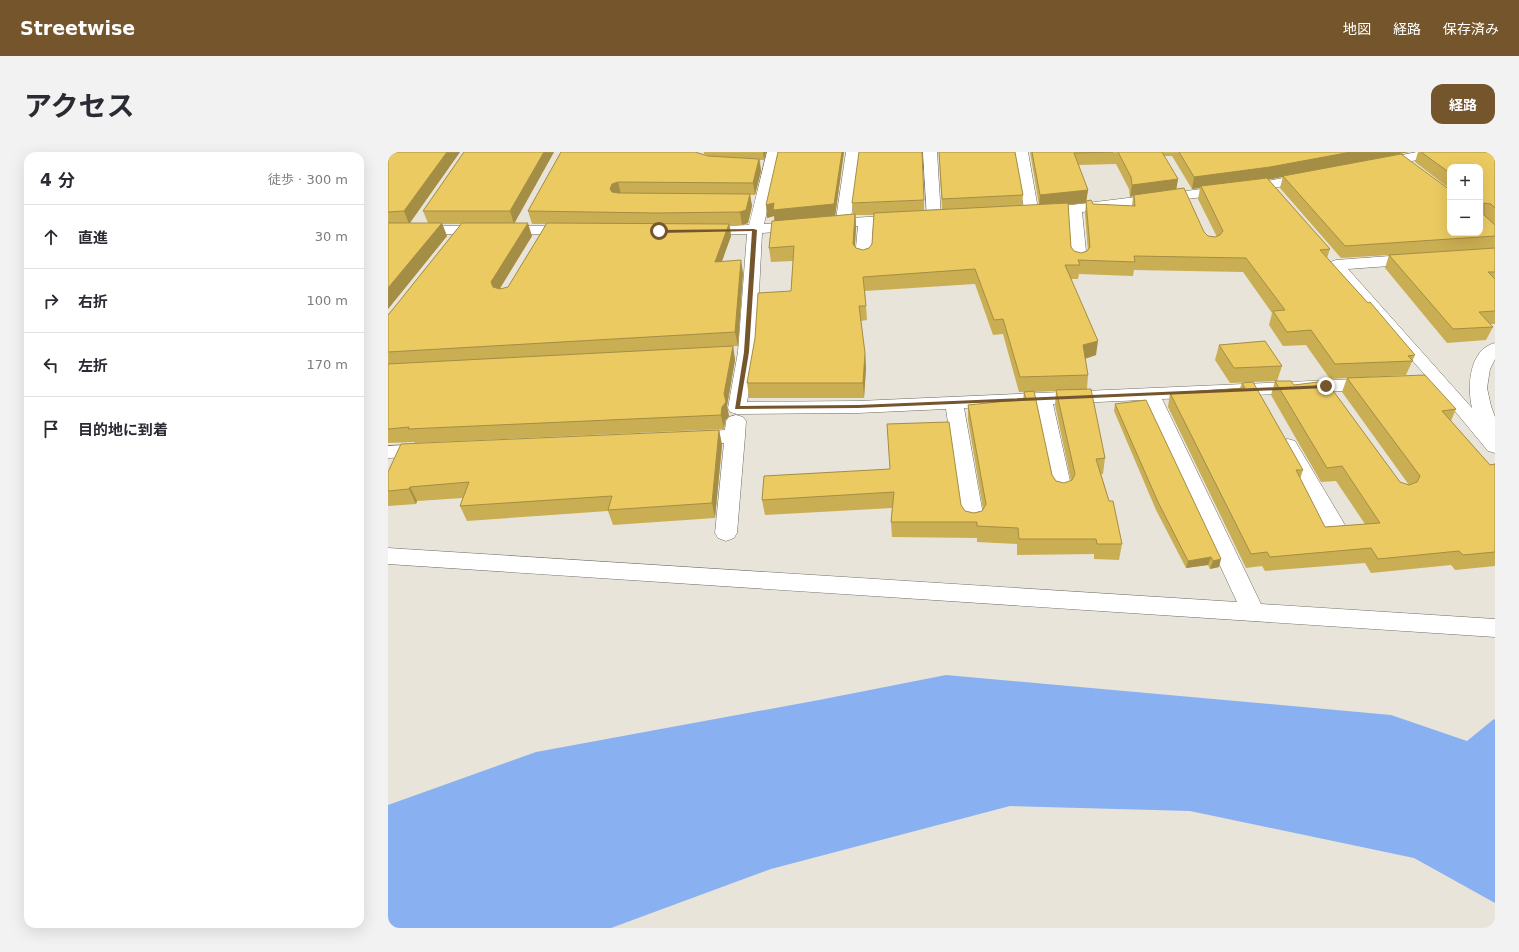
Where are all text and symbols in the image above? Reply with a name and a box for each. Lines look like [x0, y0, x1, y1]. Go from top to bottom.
text: Streetwise [20, 17, 135, 39]
text: 地図 [1343, 21, 1371, 37]
text: 経路 [1393, 21, 1421, 37]
text: 保存済み [1443, 21, 1499, 37]
button: 経路 [1431, 84, 1495, 124]
text: アクセス [24, 90, 135, 123]
map controls [1447, 164, 1483, 236]
button: + [1447, 164, 1483, 200]
text: 4 分 [40, 170, 75, 190]
text: 徒歩 · 300 m [268, 172, 348, 187]
button: − [1447, 200, 1483, 236]
route start [650, 222, 668, 240]
icon: ahead [40, 226, 62, 248]
text: 直進 [78, 229, 108, 247]
text: 30 m [315, 229, 348, 244]
icon: right [40, 290, 62, 312]
text: 右折 [78, 293, 108, 311]
text: 100 m [306, 293, 348, 308]
icon: left [40, 354, 62, 376]
text: 左折 [78, 357, 108, 375]
text: 170 m [306, 357, 348, 372]
route end [1317, 377, 1335, 395]
icon: arrive [40, 418, 62, 440]
text: 目的地に到着 [78, 421, 168, 439]

